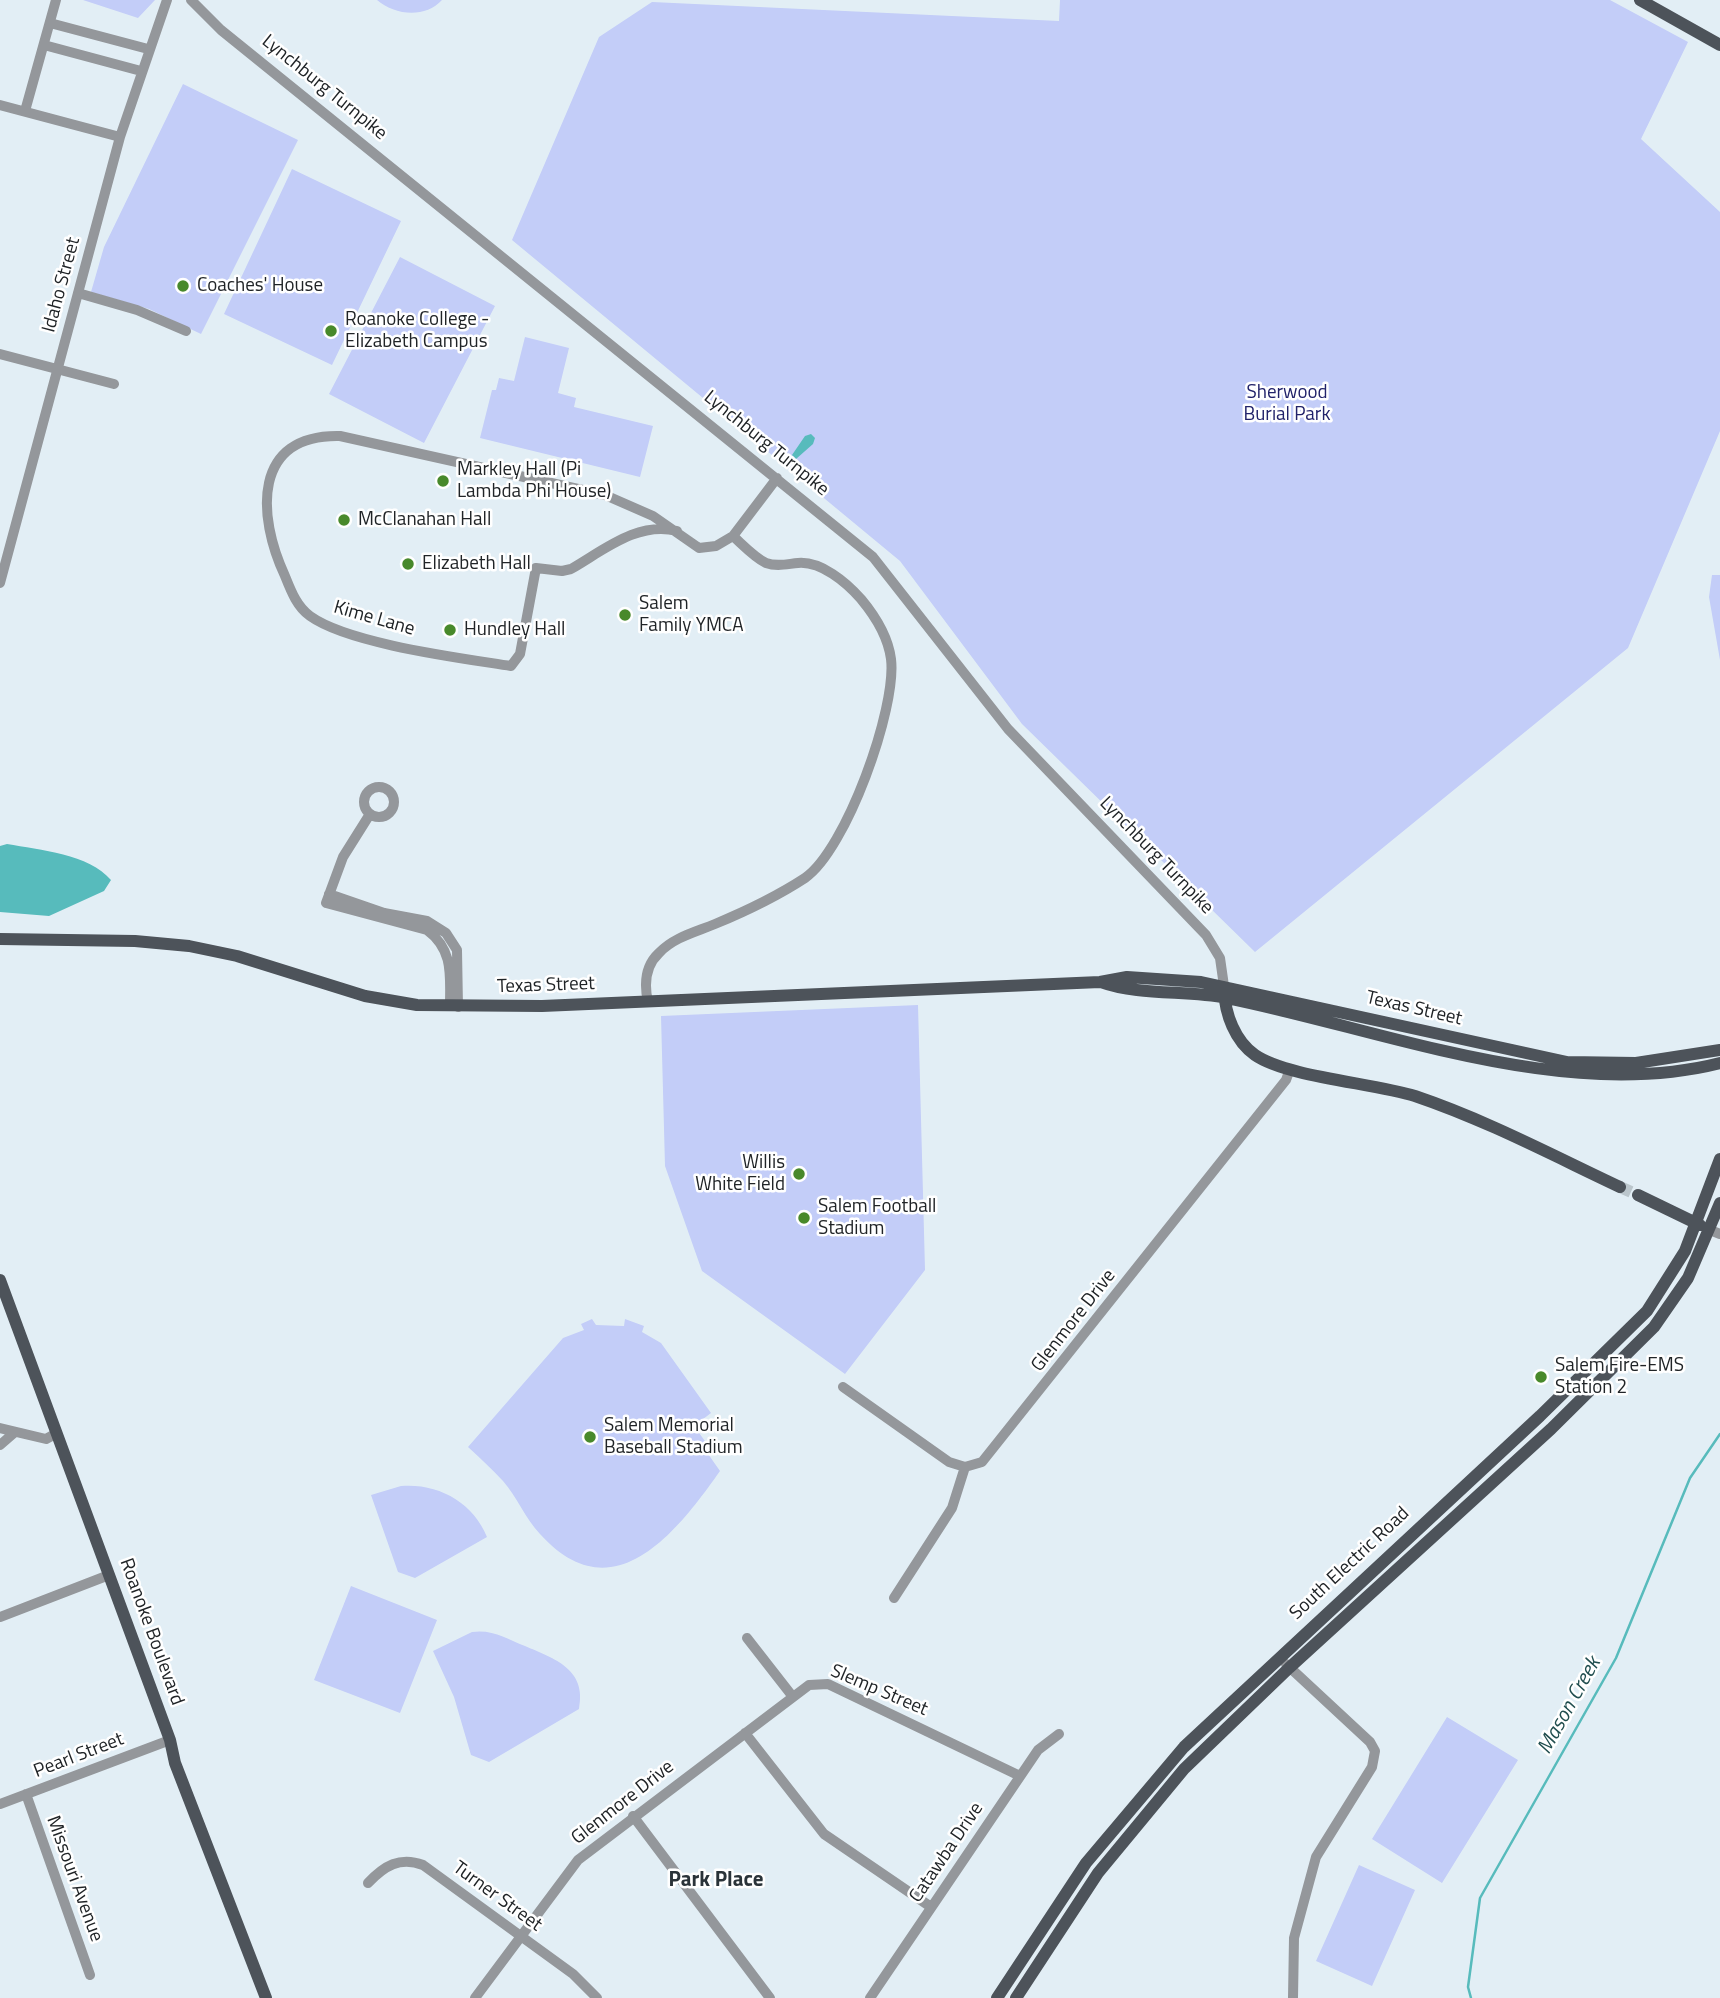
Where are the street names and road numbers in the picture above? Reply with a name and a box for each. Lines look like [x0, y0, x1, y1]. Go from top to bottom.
street label: Lynchburg Turnpike [257, 31, 391, 145]
street label: Idaho Street [38, 235, 86, 335]
street label: Lynchburg Turnpike [699, 387, 833, 501]
street label: Kime Lane [331, 597, 417, 641]
street label: Lynchburg Turnpike [1094, 793, 1218, 919]
street label: Texas Street [497, 973, 595, 999]
street label: Texas Street [1364, 987, 1464, 1031]
street label: Glenmore Drive [1027, 1265, 1121, 1377]
street label: South Electric Road [1285, 1503, 1415, 1625]
street label: Roanoke Boulevard [114, 1556, 188, 1708]
street label: Slemp Street [827, 1660, 931, 1722]
street label: Pearl Street [31, 1728, 127, 1784]
street label: Glenmore Drive [567, 1756, 679, 1850]
street label: Catawba Drive [905, 1799, 989, 1907]
street label: Missouri Avenue [41, 1813, 107, 1945]
street label: Turner Street [448, 1857, 546, 1937]

